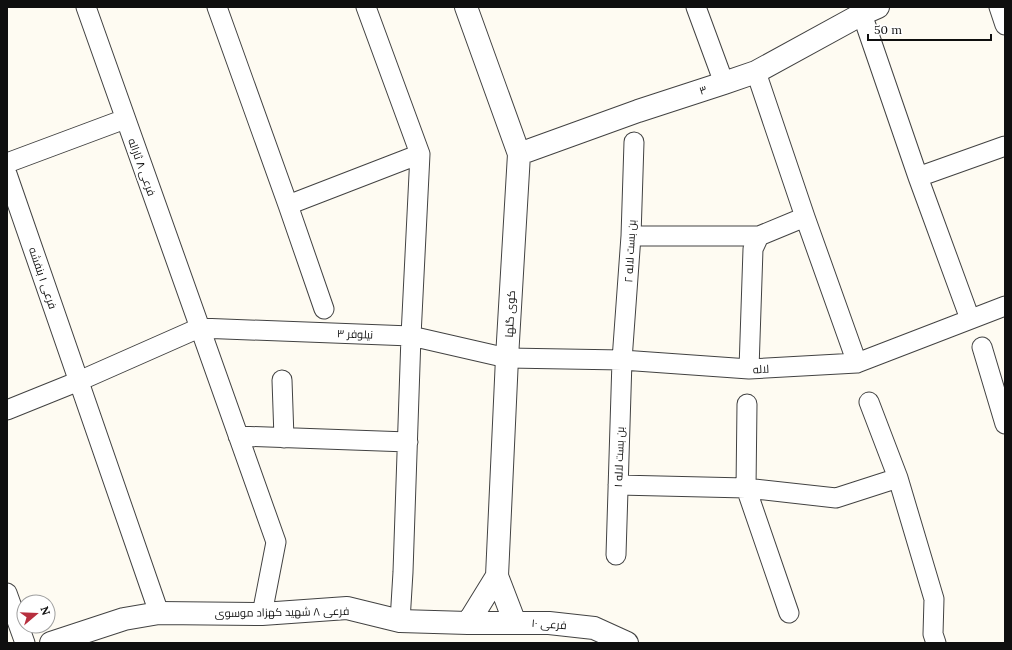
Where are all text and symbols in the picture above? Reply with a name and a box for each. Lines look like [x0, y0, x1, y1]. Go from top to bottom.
scale bar [868, 16, 991, 42]
text: 50 m [874, 22, 902, 37]
street label: ۳ [697, 82, 709, 98]
street label: فرعی ۸ ثاراله [125, 136, 159, 198]
street label: بن بست لاله ۲ [621, 219, 639, 283]
street label: فرعی ۱ بنفشه [26, 245, 60, 311]
street label: کوی گلها [502, 290, 518, 338]
street label: نیلوفر ۳ [337, 326, 373, 342]
street label: لاله [752, 362, 770, 376]
street label: بن بست لاله ۱ [611, 426, 627, 488]
north arrow [16, 594, 56, 634]
text: N [37, 604, 54, 618]
street label: فرعی ۸ شهید کهزاد موسوی [215, 604, 349, 620]
street label: فرعی ۱۰ [531, 616, 567, 632]

